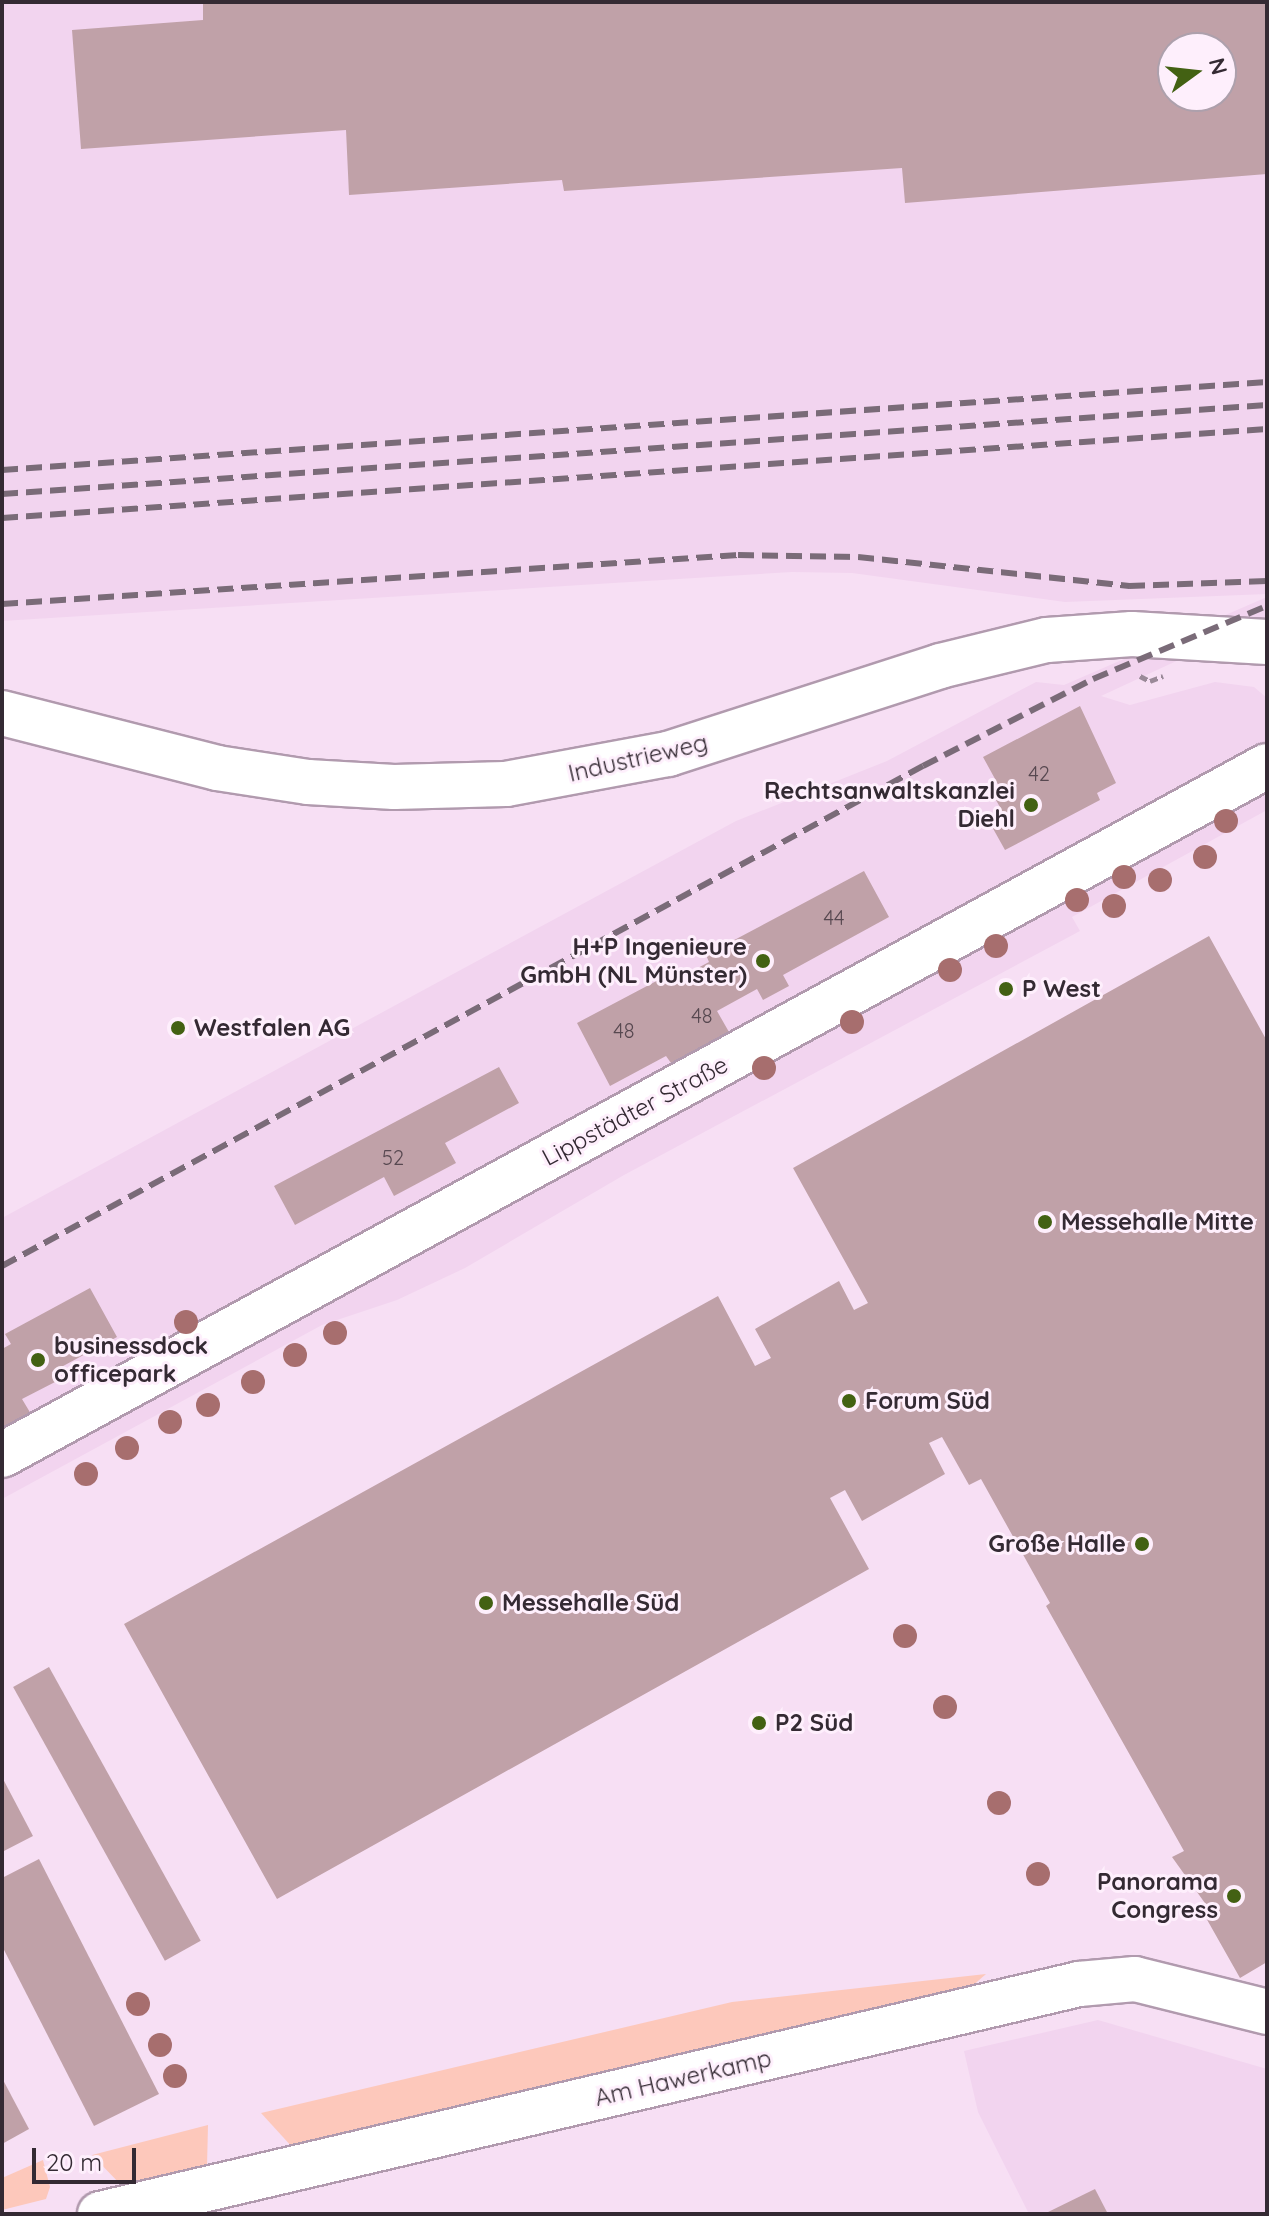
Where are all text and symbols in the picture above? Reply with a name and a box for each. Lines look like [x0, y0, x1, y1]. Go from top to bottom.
north arrow [1157, 32, 1237, 112]
text: N [1203, 55, 1234, 78]
street label: Industrieweg [565, 728, 711, 788]
house number: 42 [1028, 761, 1050, 785]
place label: Rechtsanwaltskanzlei Diehl [764, 777, 1015, 833]
marker: Rechtsanwaltskanzlei Diehl [1022, 796, 1040, 814]
house number: 44 [823, 905, 845, 929]
place label: H+P Ingenieure GmbH (NL Münster) [520, 933, 747, 989]
marker: H+P Ingenieure GmbH (NL Münster) [754, 952, 772, 970]
place label: P West [1022, 975, 1101, 1003]
marker: P West [997, 980, 1015, 998]
house number: 48 [691, 1003, 713, 1027]
place label: Westfalen AG [194, 1014, 350, 1042]
house number: 48 [613, 1018, 635, 1042]
marker: Westfalen AG [169, 1019, 187, 1037]
street label: Lippstädter Straße [537, 1050, 733, 1172]
house number: 52 [382, 1145, 404, 1169]
place label: Messehalle Mitte [1061, 1208, 1254, 1236]
marker: Messehalle Mitte [1036, 1213, 1054, 1231]
place label: businessdock officepark [54, 1332, 208, 1388]
marker: businessdock officepark [29, 1351, 47, 1369]
place label: Forum Süd [865, 1387, 990, 1415]
marker: Forum Süd [840, 1392, 858, 1410]
place label: Große Halle [988, 1530, 1126, 1558]
marker: Große Halle [1133, 1535, 1151, 1553]
place label: Messehalle Süd [502, 1589, 679, 1617]
marker: Messehalle Süd [477, 1594, 495, 1612]
place label: P2 Süd [775, 1709, 853, 1737]
marker: P2 Süd [750, 1714, 768, 1732]
place label: Panorama Congress [1097, 1868, 1218, 1924]
marker: Panorama Congress [1225, 1887, 1243, 1905]
street label: Am Hawerkamp [592, 2044, 774, 2112]
scale bar [36, 2132, 140, 2182]
text: 20 m [46, 2147, 102, 2177]

